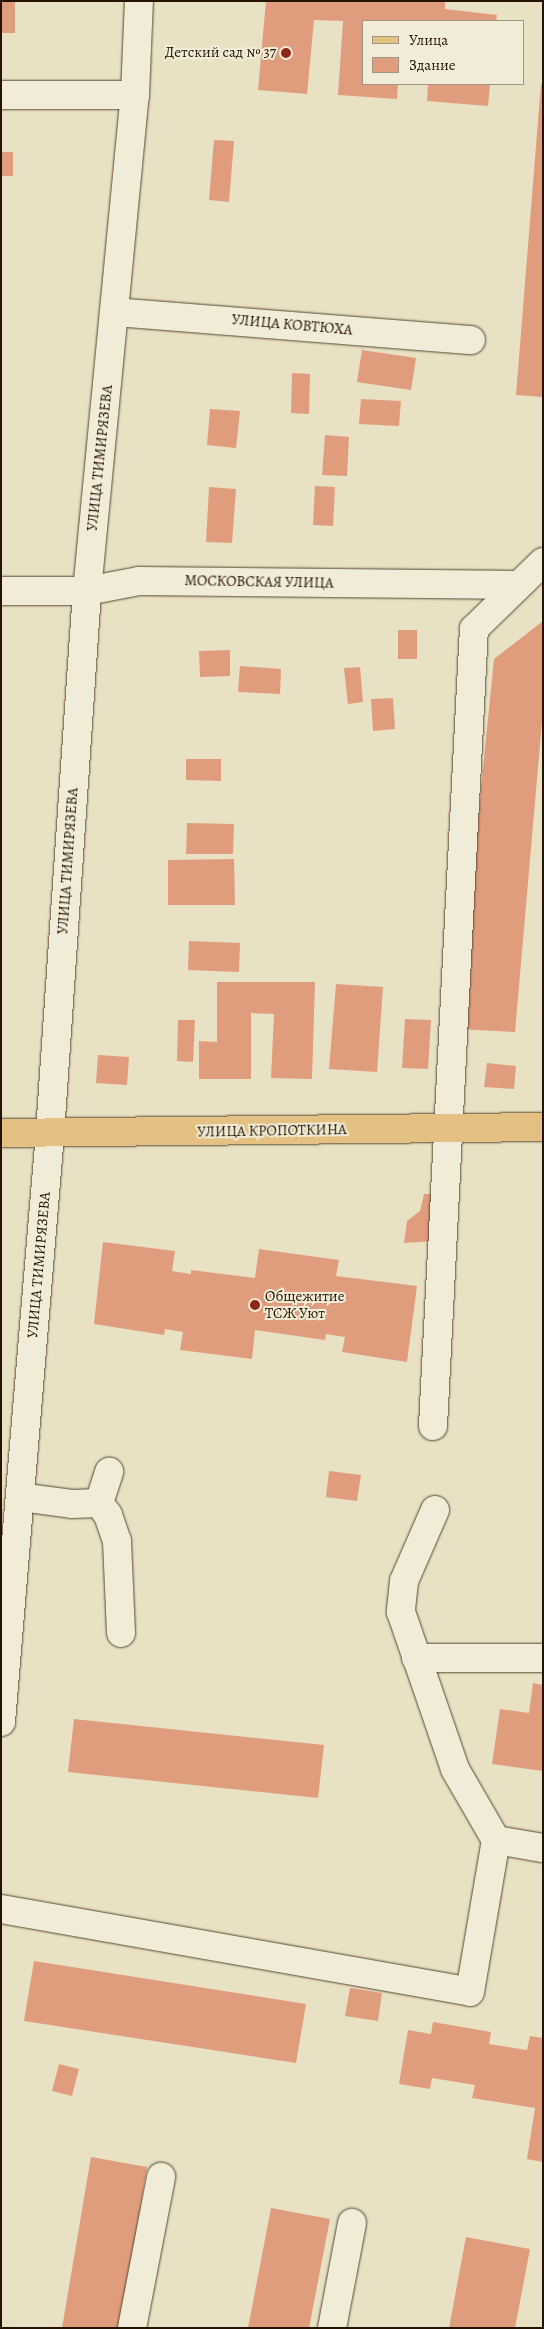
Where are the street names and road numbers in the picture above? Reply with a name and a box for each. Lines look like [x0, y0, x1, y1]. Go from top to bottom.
street label: УЛИЦА КОВТЮХА [231, 311, 353, 339]
street label: УЛИЦА ТИМИРЯЗЕВА [83, 384, 117, 532]
street label: МОСКОВСКАЯ УЛИЦА [184, 572, 334, 592]
street label: УЛИЦА ТИМИРЯЗЕВА [54, 787, 82, 935]
street label: УЛИЦА КРОПОТКИНА [197, 1121, 347, 1141]
street label: УЛИЦА ТИМИРЯЗЕВА [24, 1191, 54, 1339]

